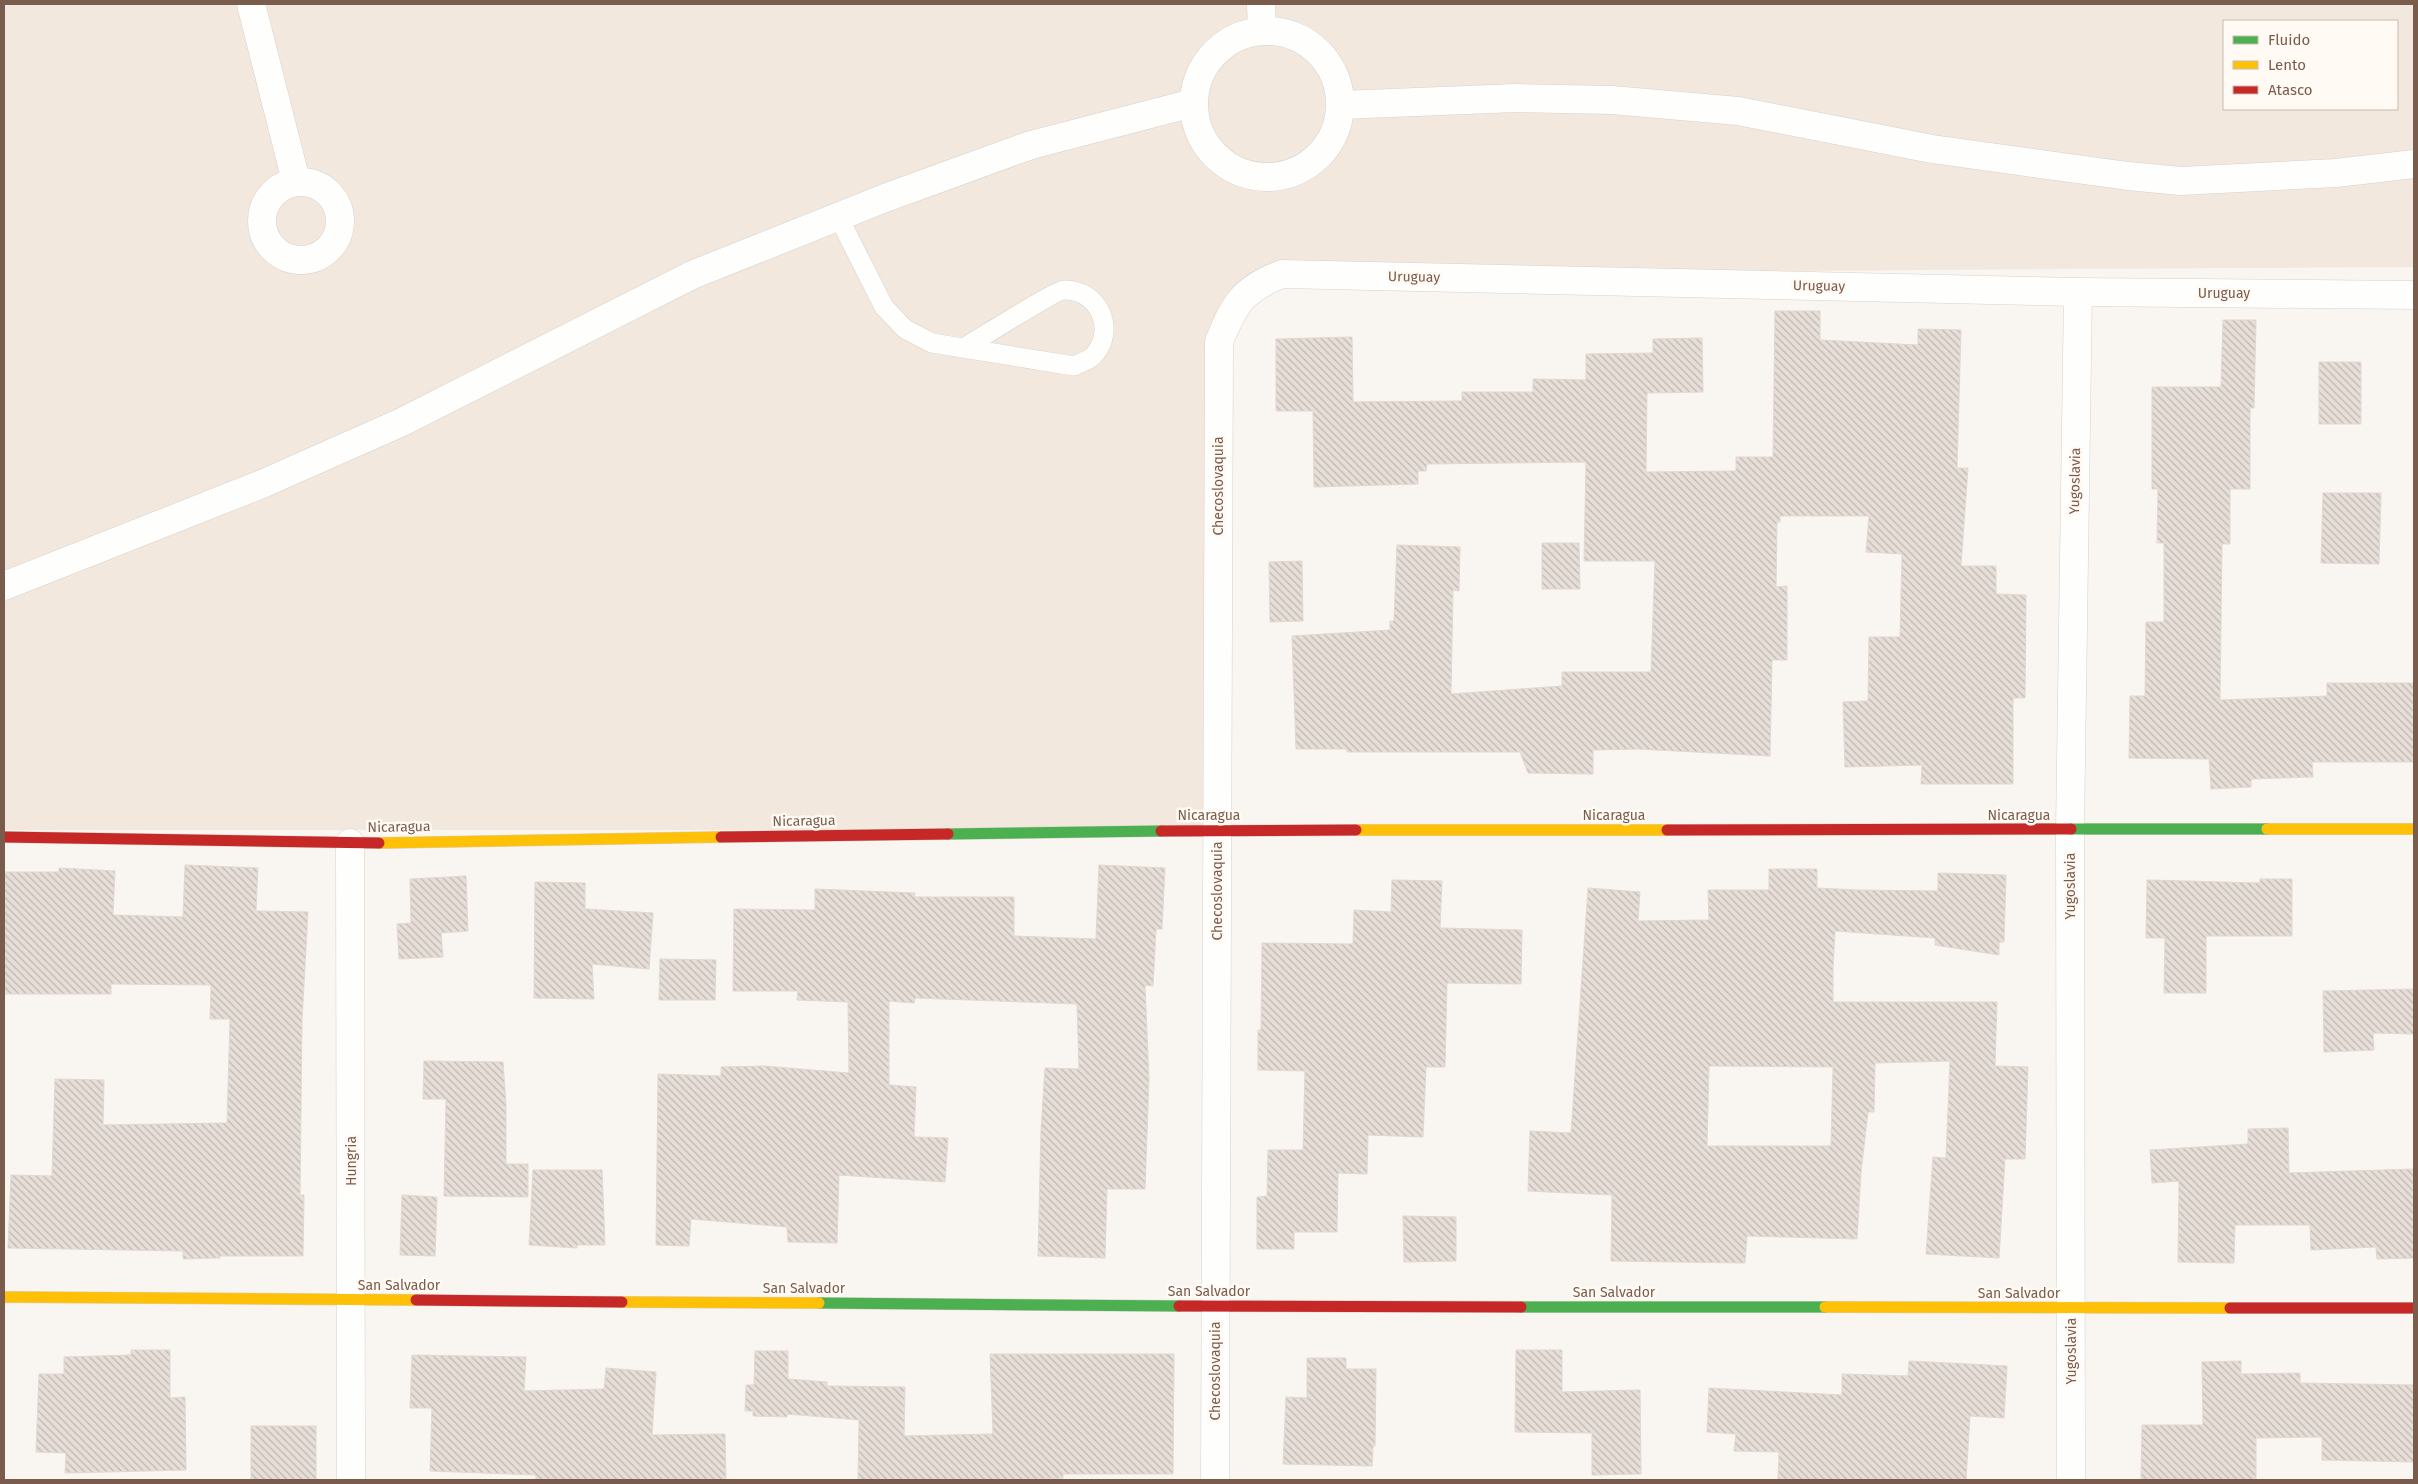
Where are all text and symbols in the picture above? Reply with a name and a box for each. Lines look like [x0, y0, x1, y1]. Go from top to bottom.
legend [2223, 20, 2398, 110]
text: Fluido [2268, 31, 2310, 49]
text: Lento [2268, 56, 2306, 74]
text: Atasco [2268, 81, 2313, 99]
street label: Uruguay [1388, 268, 1440, 286]
street label: Uruguay [1793, 277, 1845, 295]
street label: Uruguay [2198, 285, 2250, 302]
street label: Checoslovaquia [1210, 436, 1227, 536]
street label: Yugoslavia [2066, 447, 2084, 515]
street label: Nicaragua [1178, 807, 1240, 824]
street label: Nicaragua [1583, 807, 1645, 824]
street label: Nicaragua [1988, 807, 2050, 824]
street label: Nicaragua [772, 812, 836, 830]
street label: Nicaragua [367, 818, 431, 836]
street label: Checoslovaquia [1209, 841, 1226, 941]
street label: Yugoslavia [2062, 853, 2079, 919]
street label: Hungria [343, 1136, 360, 1186]
street label: San Salvador [358, 1277, 441, 1294]
street label: San Salvador [763, 1280, 846, 1297]
street label: San Salvador [1168, 1283, 1251, 1300]
street label: San Salvador [1573, 1284, 1656, 1301]
street label: San Salvador [1978, 1285, 2061, 1302]
street label: Yugoslavia [2063, 1318, 2080, 1384]
street label: Checoslovaquia [1207, 1321, 1224, 1421]

